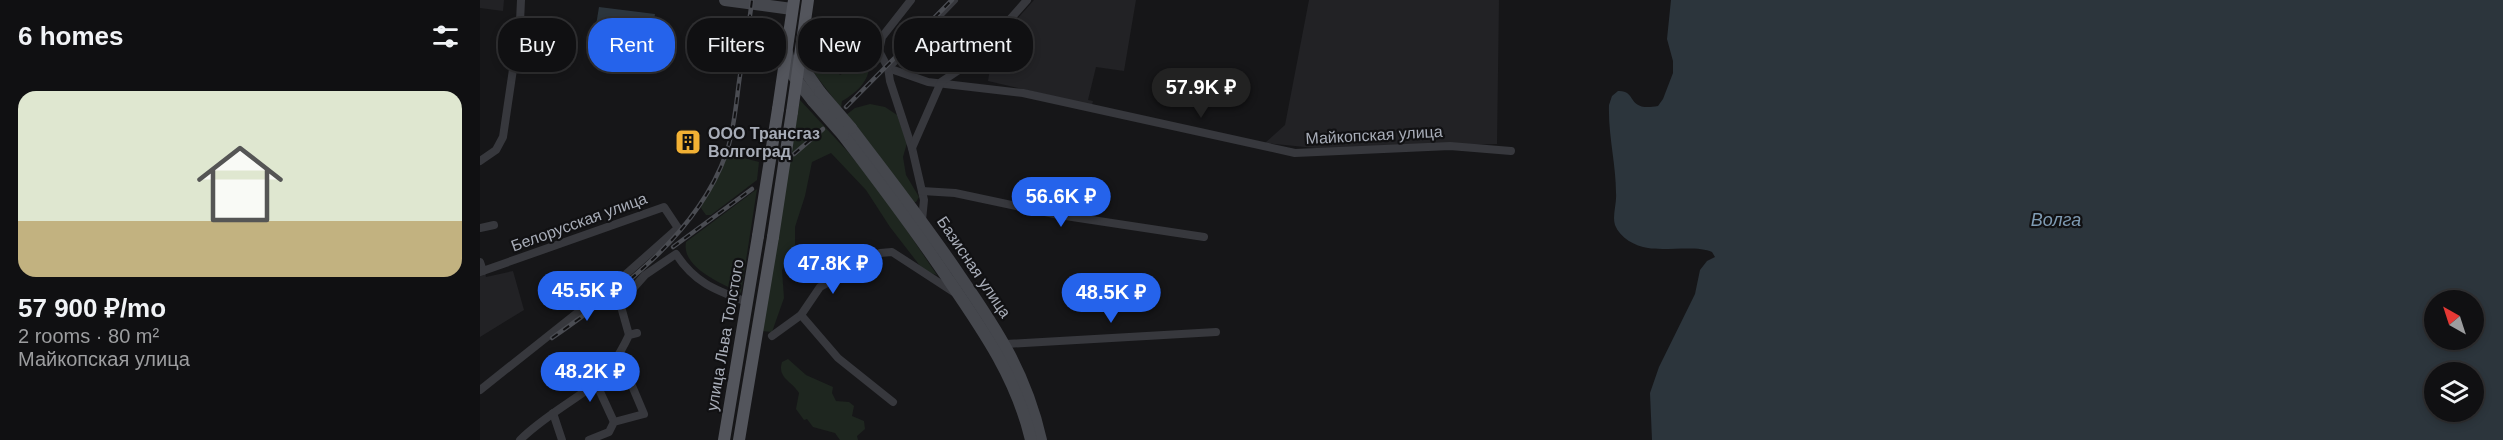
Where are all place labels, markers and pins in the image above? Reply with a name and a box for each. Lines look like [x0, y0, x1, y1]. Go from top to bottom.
pin: 57.9K ₽ [1146, 68, 1256, 119]
place label: ООО Трансгаз Волгоград [708, 125, 820, 160]
building icon: ООО Трансгаз Волгоград [673, 127, 703, 157]
pin: 56.6K ₽ [1006, 177, 1116, 228]
pin: 47.8K ₽ [778, 244, 888, 295]
pin: 45.5K ₽ [532, 271, 642, 322]
pin: 48.5K ₽ [1056, 273, 1166, 324]
pin: 48.2K ₽ [535, 352, 645, 403]

